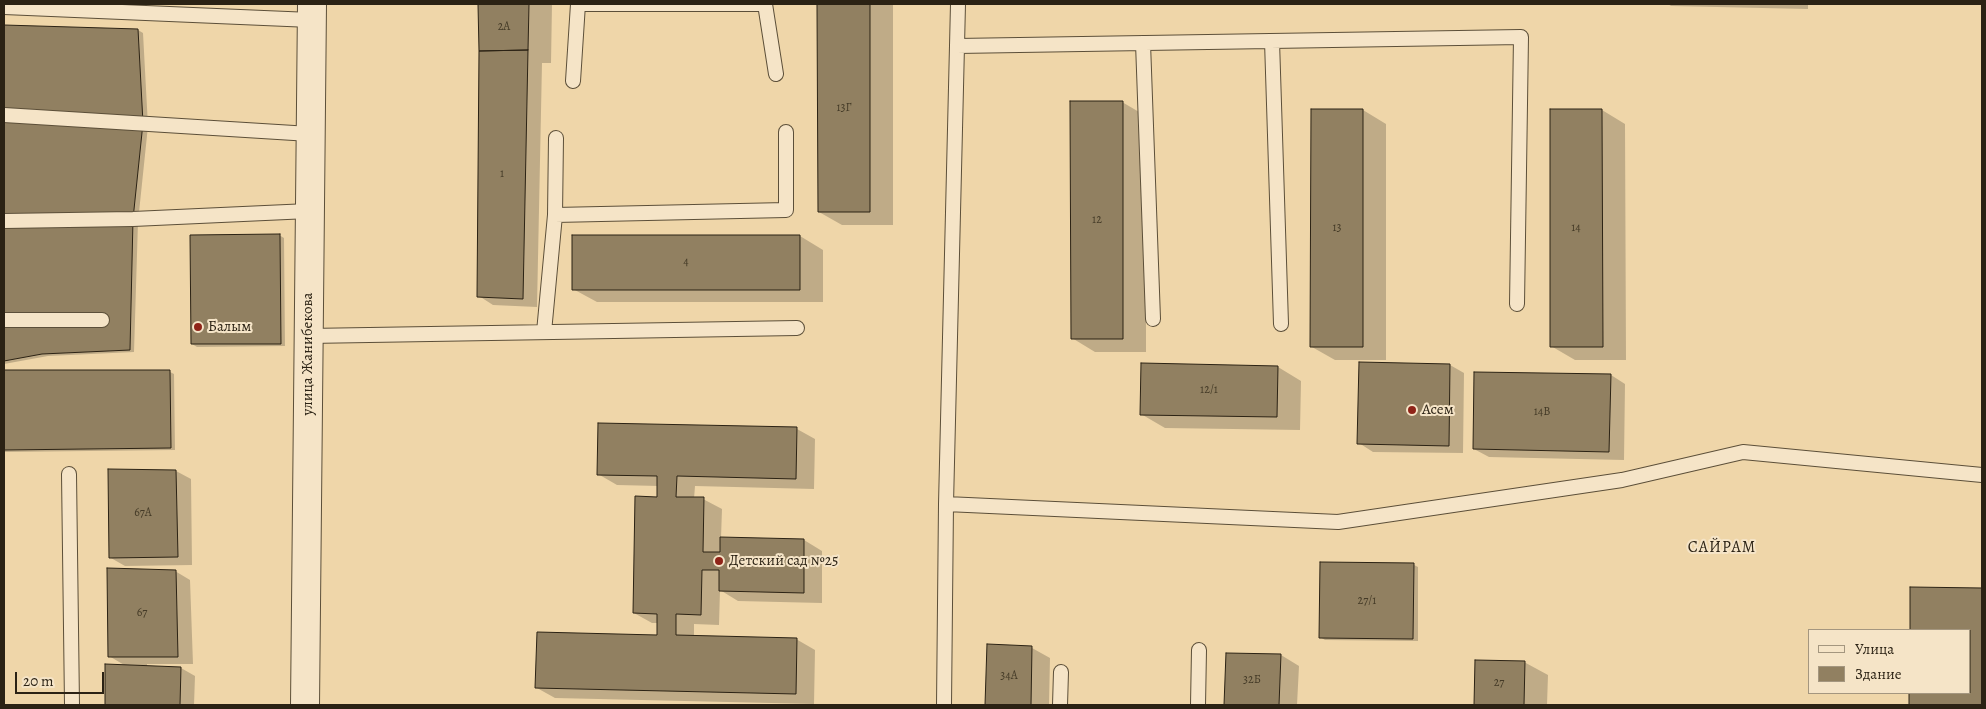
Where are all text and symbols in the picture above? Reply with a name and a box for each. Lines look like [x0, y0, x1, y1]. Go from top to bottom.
house number: 2А [498, 20, 510, 34]
house number: 13Г [836, 101, 852, 115]
house number: 1 [500, 167, 504, 181]
house number: 12 [1092, 213, 1102, 227]
house number: 13 [1332, 221, 1342, 235]
house number: 14 [1571, 221, 1581, 235]
house number: 4 [683, 255, 689, 269]
street label: улица Жанибекова [299, 292, 317, 416]
place label: Балым [208, 318, 251, 336]
marker: Балым [192, 321, 204, 333]
house number: 12/1 [1200, 383, 1218, 397]
place label: Асем [1422, 401, 1454, 419]
marker: Асем [1406, 404, 1418, 416]
house number: 14В [1534, 405, 1550, 419]
house number: 67А [134, 506, 152, 520]
district label: САЙРАМ [1687, 538, 1757, 558]
place label: Детский сад №25 [729, 552, 838, 570]
marker: Детский сад №25 [713, 555, 725, 567]
house number: 27/1 [1358, 594, 1376, 608]
house number: 67 [137, 606, 147, 620]
legend [1808, 629, 1971, 694]
text: Улица [1855, 639, 1894, 659]
scale bar [18, 662, 106, 694]
text: Здание [1855, 664, 1902, 684]
house number: 34А [1000, 669, 1018, 683]
text: 20 m [23, 671, 54, 691]
house number: 32Б [1243, 673, 1261, 687]
house number: 27 [1494, 676, 1504, 690]

